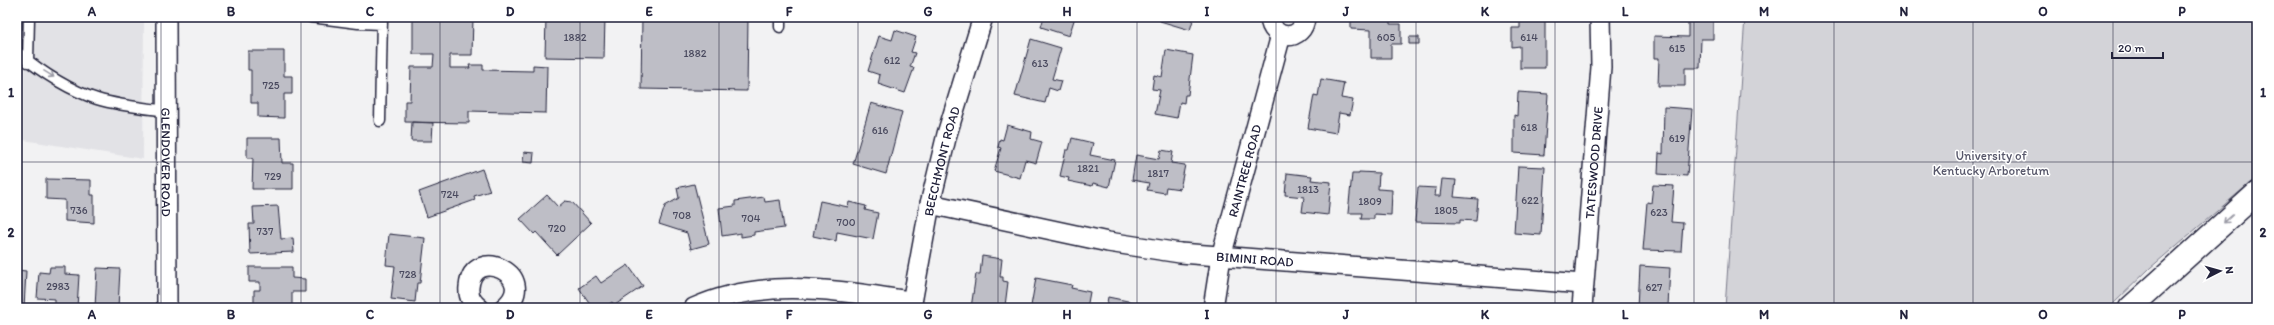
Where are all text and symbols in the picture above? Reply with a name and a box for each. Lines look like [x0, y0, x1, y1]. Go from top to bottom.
text: A [87, 4, 97, 19]
text: B [227, 4, 236, 19]
text: C [366, 4, 375, 19]
text: D [506, 4, 515, 19]
text: E [645, 4, 653, 19]
text: F [786, 4, 793, 19]
text: G [924, 4, 933, 19]
text: H [1063, 4, 1072, 19]
text: I [1205, 4, 1210, 19]
text: J [1342, 4, 1350, 19]
text: K [1481, 4, 1490, 19]
text: L [1622, 4, 1629, 19]
text: M [1759, 4, 1769, 19]
text: N [1900, 4, 1909, 19]
text: O [2038, 4, 2048, 19]
text: P [2178, 4, 2186, 19]
house number: 1882 [564, 31, 587, 44]
house number: 605 [1377, 31, 1395, 44]
house number: 614 [1520, 31, 1538, 44]
scale bar [2112, 34, 2163, 60]
text: 20 m [2118, 41, 2145, 55]
house number: 615 [1669, 42, 1686, 55]
house number: 1882 [684, 47, 707, 60]
house number: 612 [884, 54, 901, 67]
house number: 613 [1032, 57, 1048, 70]
one-way arrow [43, 71, 55, 79]
house number: 725 [262, 79, 280, 92]
text: 1 [8, 85, 14, 100]
text: 1 [2260, 85, 2266, 100]
street label: BEECHMONT ROAD [920, 104, 963, 217]
street label: TATESWOOD DRIVE [1582, 106, 1605, 219]
street label: GLENDOVER ROAD [159, 107, 174, 217]
house number: 618 [1521, 121, 1537, 134]
street label: RAINTREE ROAD [1225, 122, 1264, 219]
house number: 616 [872, 124, 889, 137]
house number: 619 [1669, 132, 1686, 145]
park label: University of Kentucky Arboretum [1933, 148, 2049, 178]
house number: 1821 [1077, 162, 1099, 175]
house number: 1817 [1147, 167, 1169, 180]
house number: 729 [265, 170, 282, 183]
house number: 1813 [1297, 183, 1319, 196]
house number: 724 [441, 188, 459, 201]
house number: 622 [1521, 194, 1539, 207]
house number: 1809 [1358, 195, 1382, 208]
house number: 736 [70, 204, 88, 217]
house number: 1805 [1434, 204, 1458, 217]
house number: 623 [1650, 206, 1668, 219]
house number: 708 [673, 209, 691, 222]
house number: 704 [742, 212, 761, 225]
one-way arrow [2224, 214, 2234, 223]
house number: 700 [836, 216, 856, 229]
house number: 720 [548, 222, 566, 235]
text: 2 [8, 225, 15, 240]
house number: 737 [257, 225, 274, 238]
text: 2 [2260, 225, 2267, 240]
street label: BIMINI ROAD [1216, 248, 1294, 269]
north arrow [2200, 251, 2240, 291]
text: N [2223, 266, 2236, 274]
house number: 728 [399, 268, 417, 281]
house number: 2983 [46, 280, 70, 293]
house number: 627 [1645, 281, 1663, 294]
text: A [87, 307, 97, 322]
text: B [227, 307, 236, 322]
text: C [366, 307, 375, 322]
text: D [506, 307, 515, 322]
text: E [645, 307, 653, 322]
text: F [786, 307, 793, 322]
text: G [924, 307, 933, 322]
text: H [1063, 307, 1072, 322]
text: I [1205, 307, 1210, 322]
text: J [1342, 307, 1350, 322]
text: K [1481, 307, 1490, 322]
text: L [1622, 307, 1629, 322]
text: M [1759, 307, 1769, 322]
text: N [1900, 307, 1909, 322]
text: O [2038, 307, 2048, 322]
text: P [2178, 307, 2186, 322]

